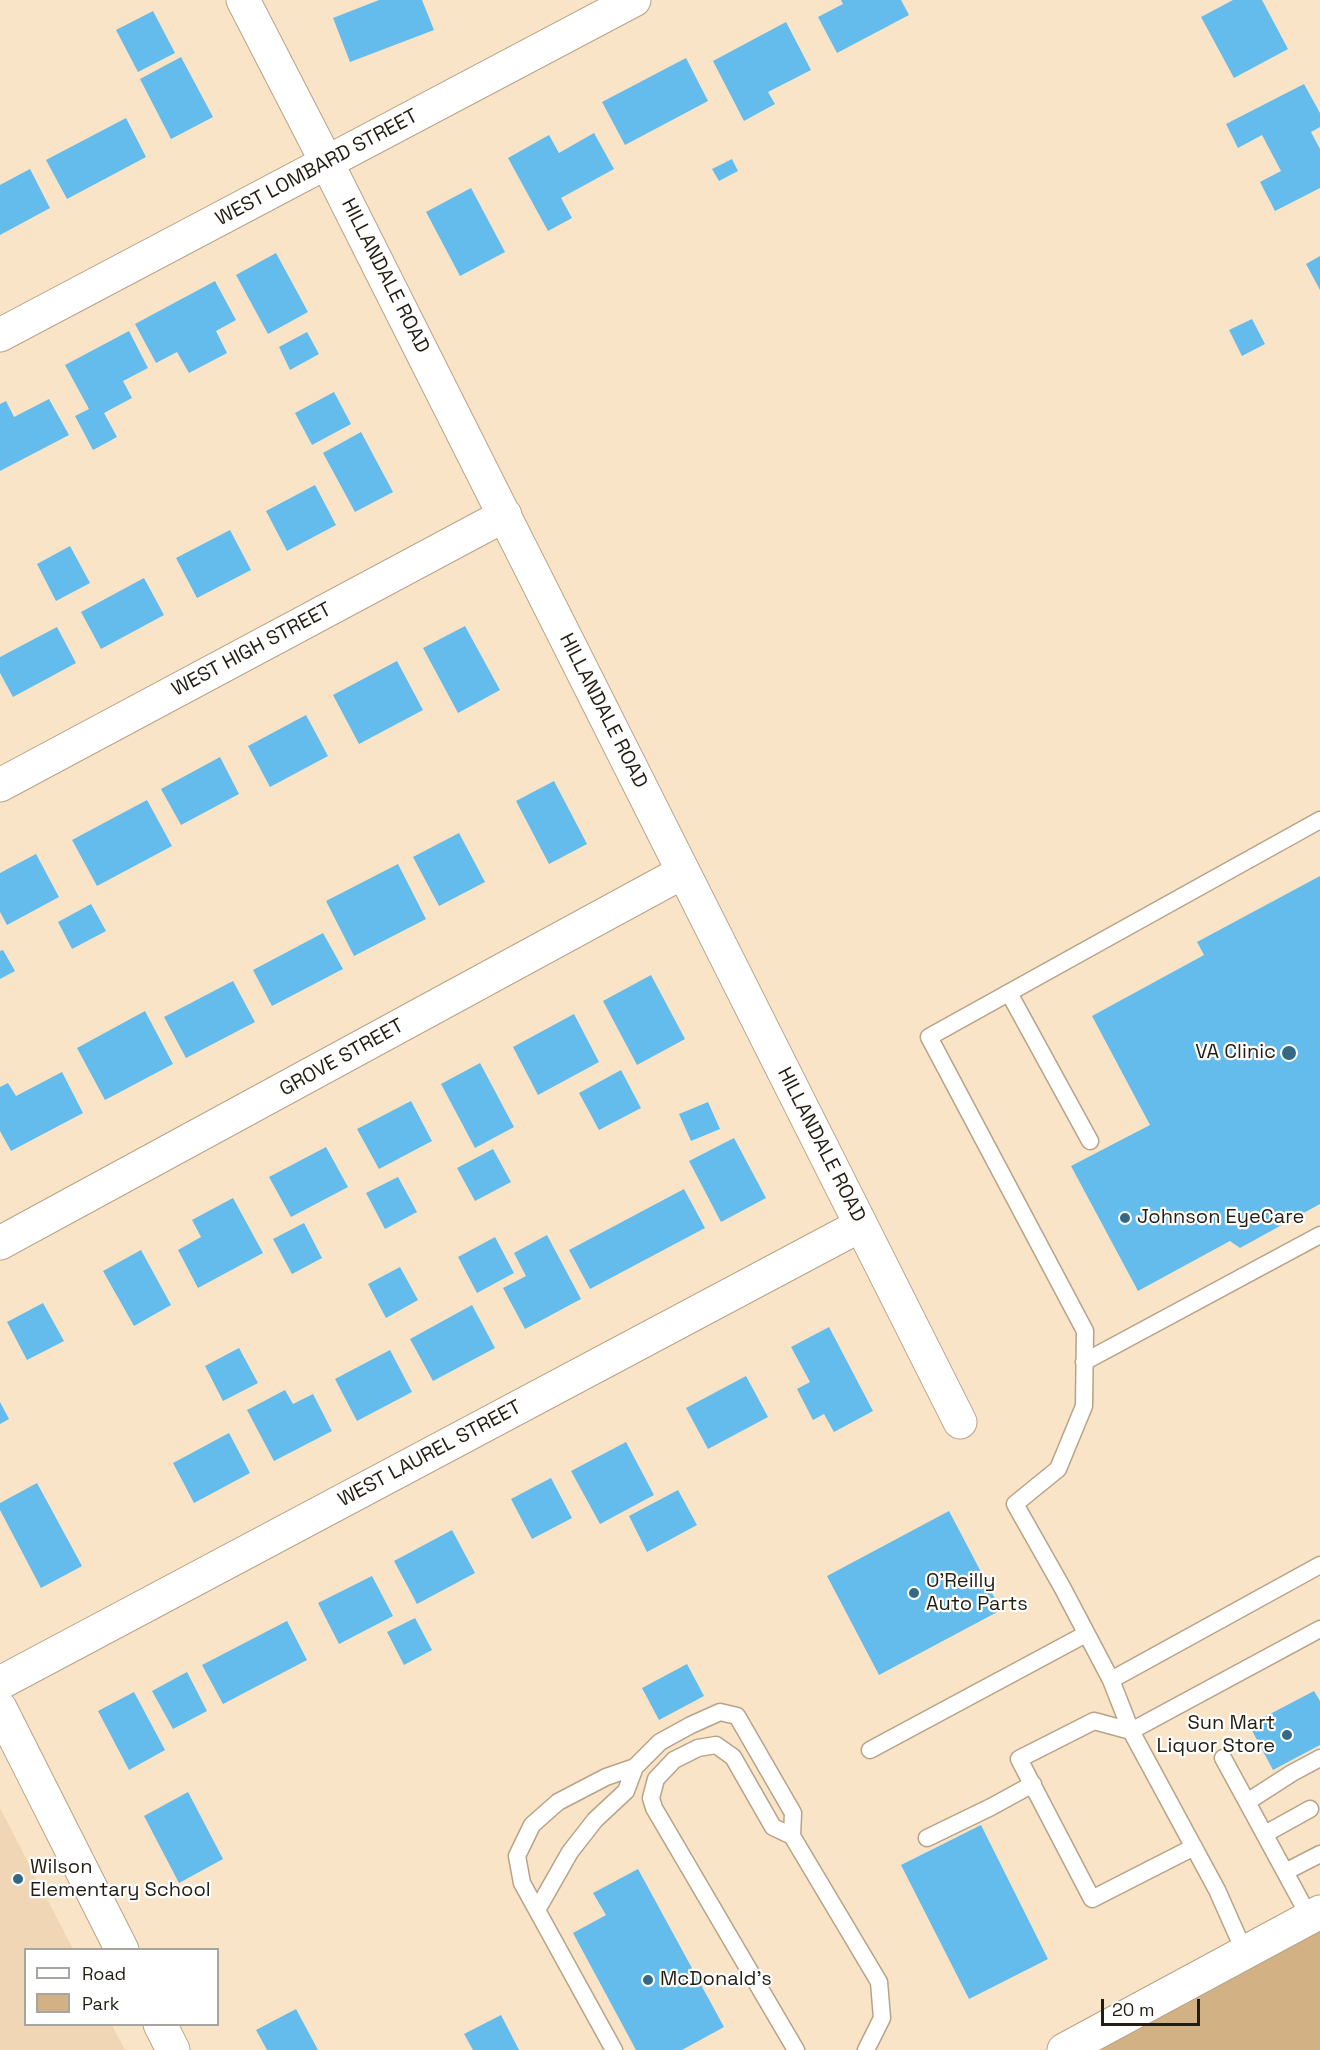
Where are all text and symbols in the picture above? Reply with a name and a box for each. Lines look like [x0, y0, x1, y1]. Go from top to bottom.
street label: WEST LOMBARD STREET [212, 104, 422, 232]
street label: HILLANDALE ROAD [336, 195, 434, 357]
street label: WEST HIGH STREET [168, 598, 336, 702]
street label: HILLANDALE ROAD [554, 630, 652, 792]
street label: GROVE STREET [276, 1014, 408, 1102]
place label: VA Clinic [1195, 1041, 1276, 1065]
marker: VA Clinic [1280, 1044, 1298, 1062]
street label: HILLANDALE ROAD [772, 1064, 870, 1226]
place label: Johnson EyeCare [1137, 1206, 1304, 1230]
marker: Johnson EyeCare [1118, 1211, 1132, 1225]
street label: WEST LAUREL STREET [334, 1395, 526, 1513]
place label: O'Reilly Auto Parts [926, 1570, 1028, 1617]
marker: O'Reilly Auto Parts [907, 1586, 921, 1600]
place label: Sun Mart Liquor Store [1157, 1712, 1275, 1759]
marker: Sun Mart Liquor Store [1280, 1728, 1294, 1742]
place label: Wilson Elementary School [30, 1856, 211, 1903]
marker: Wilson Elementary School [11, 1872, 25, 1886]
legend [24, 1948, 219, 2026]
text: Road [82, 1962, 126, 1985]
place label: McDonald's [660, 1968, 772, 1992]
marker: McDonald's [641, 1973, 655, 1987]
scale bar [1104, 1987, 1203, 2025]
text: Park [82, 1992, 119, 2015]
text: 20 m [1112, 1998, 1155, 2021]

